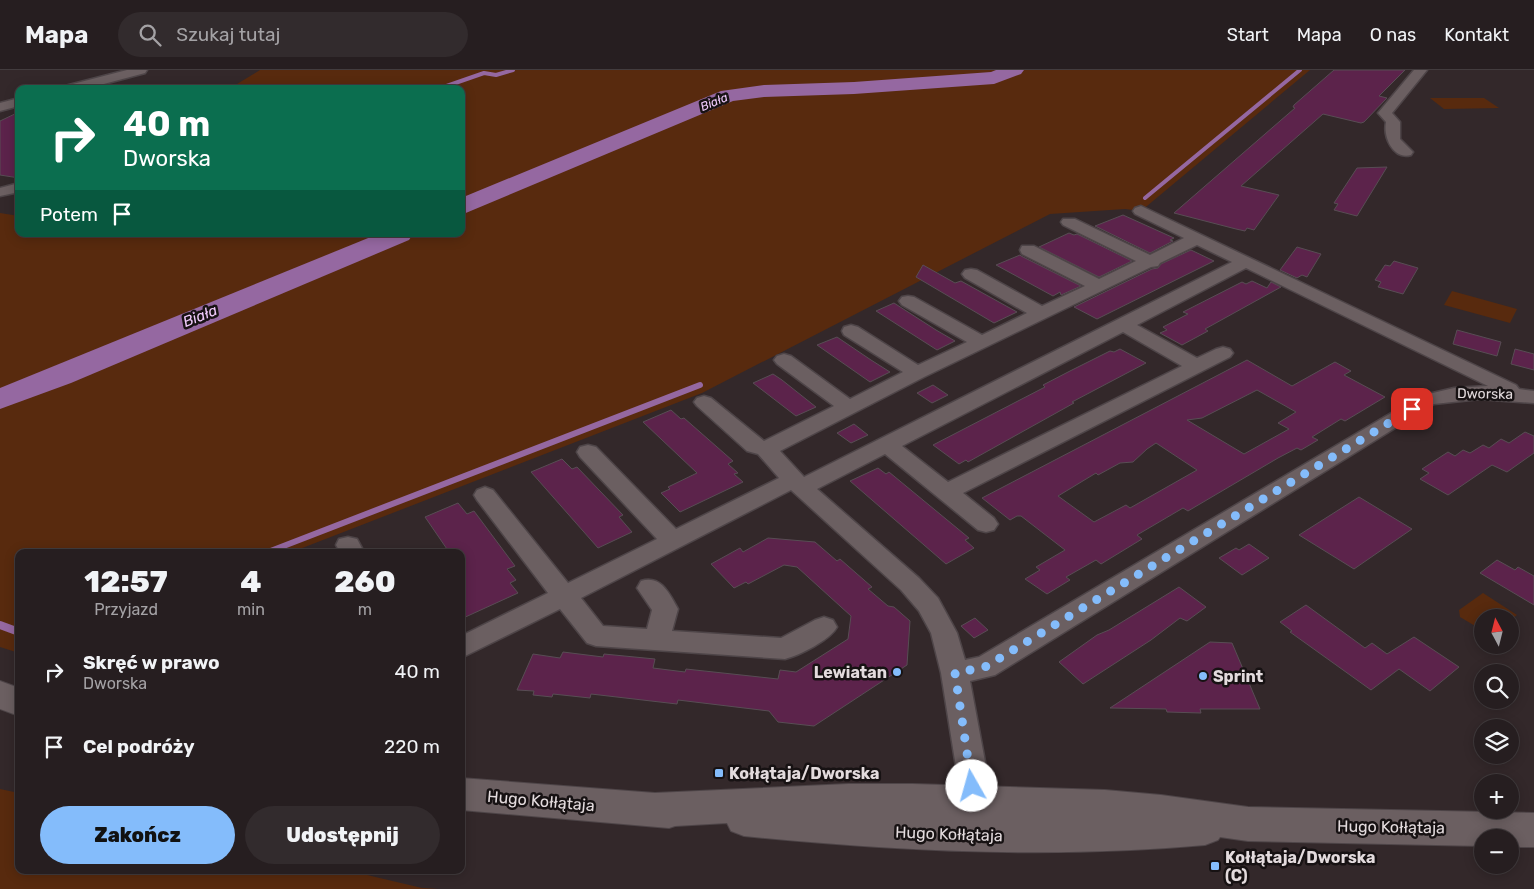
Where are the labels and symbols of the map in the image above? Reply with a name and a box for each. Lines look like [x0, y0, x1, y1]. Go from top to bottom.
water label: Biała [698, 90, 730, 114]
water label: Biała [180, 301, 220, 331]
street label: Dworska [1457, 385, 1513, 403]
pin [1391, 388, 1433, 430]
north arrow [1474, 609, 1519, 654]
place label: Lewiatan [814, 663, 887, 682]
marker: Lewiatan [891, 666, 903, 678]
place label: Sprint [1213, 667, 1264, 686]
marker: Sprint [1197, 670, 1209, 682]
position arrow [945, 759, 997, 811]
place label: Kołłątaja/Dworska [729, 764, 879, 783]
marker: Kołłątaja/Dworska [713, 767, 725, 779]
street label: Hugo Kołłątaja [486, 787, 596, 815]
street label: Hugo Kołłątaja [1337, 817, 1445, 837]
street label: Hugo Kołłątaja [895, 823, 1003, 845]
place label: Kołłątaja/Dworska (C) [1225, 848, 1375, 885]
marker: Kołłątaja/Dworska (C) [1209, 860, 1221, 872]

